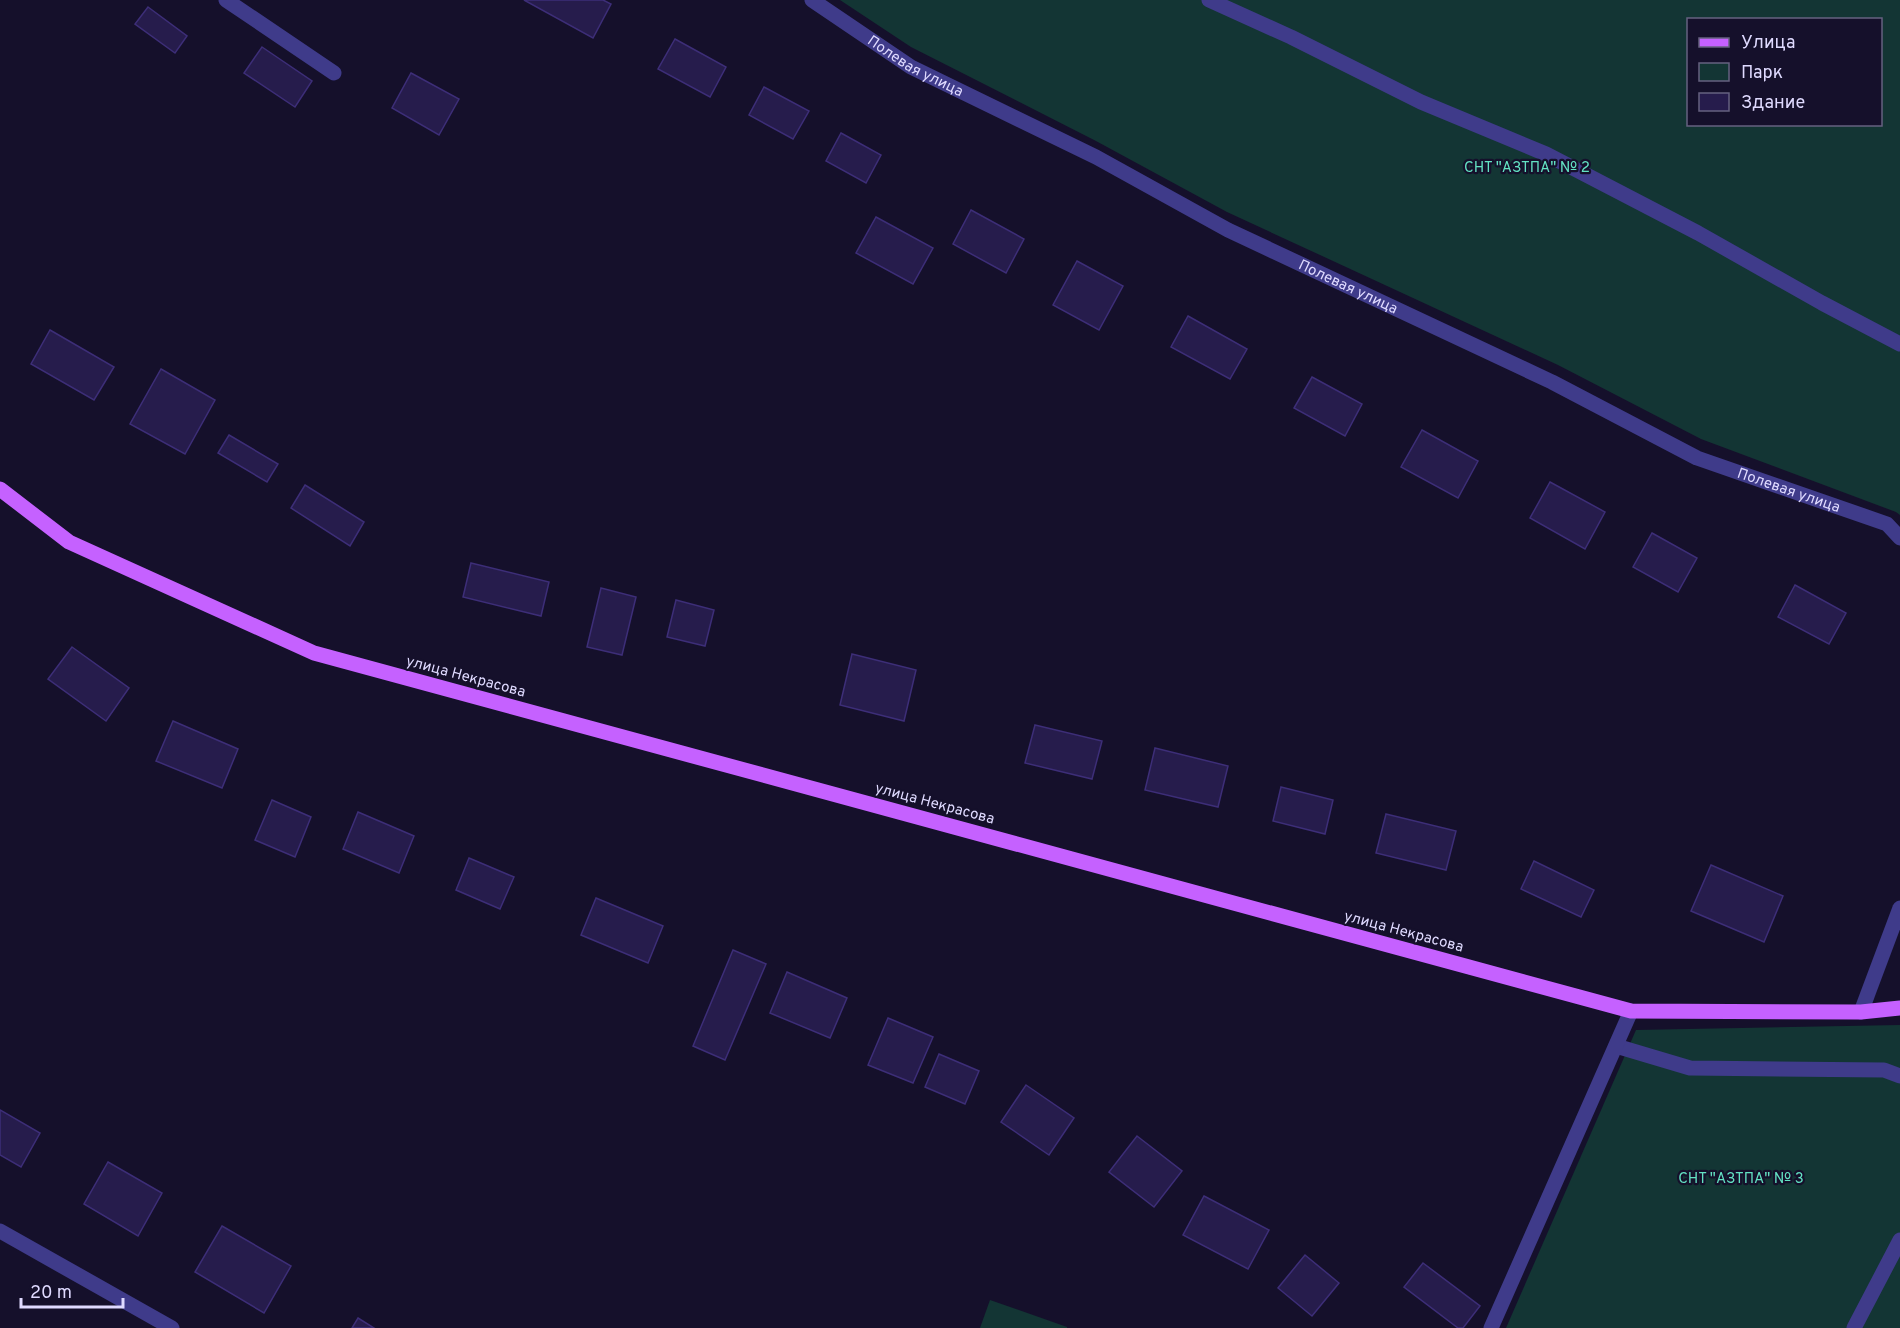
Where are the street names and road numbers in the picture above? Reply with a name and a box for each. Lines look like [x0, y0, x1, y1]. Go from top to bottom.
street label: Полевая улица [863, 32, 966, 102]
street label: Полевая улица [1295, 256, 1400, 319]
street label: Полевая улица [1734, 465, 1842, 518]
street label: улица Некрасова [404, 652, 527, 703]
street label: улица Некрасова [873, 779, 996, 830]
street label: улица Некрасова [1342, 907, 1465, 958]

